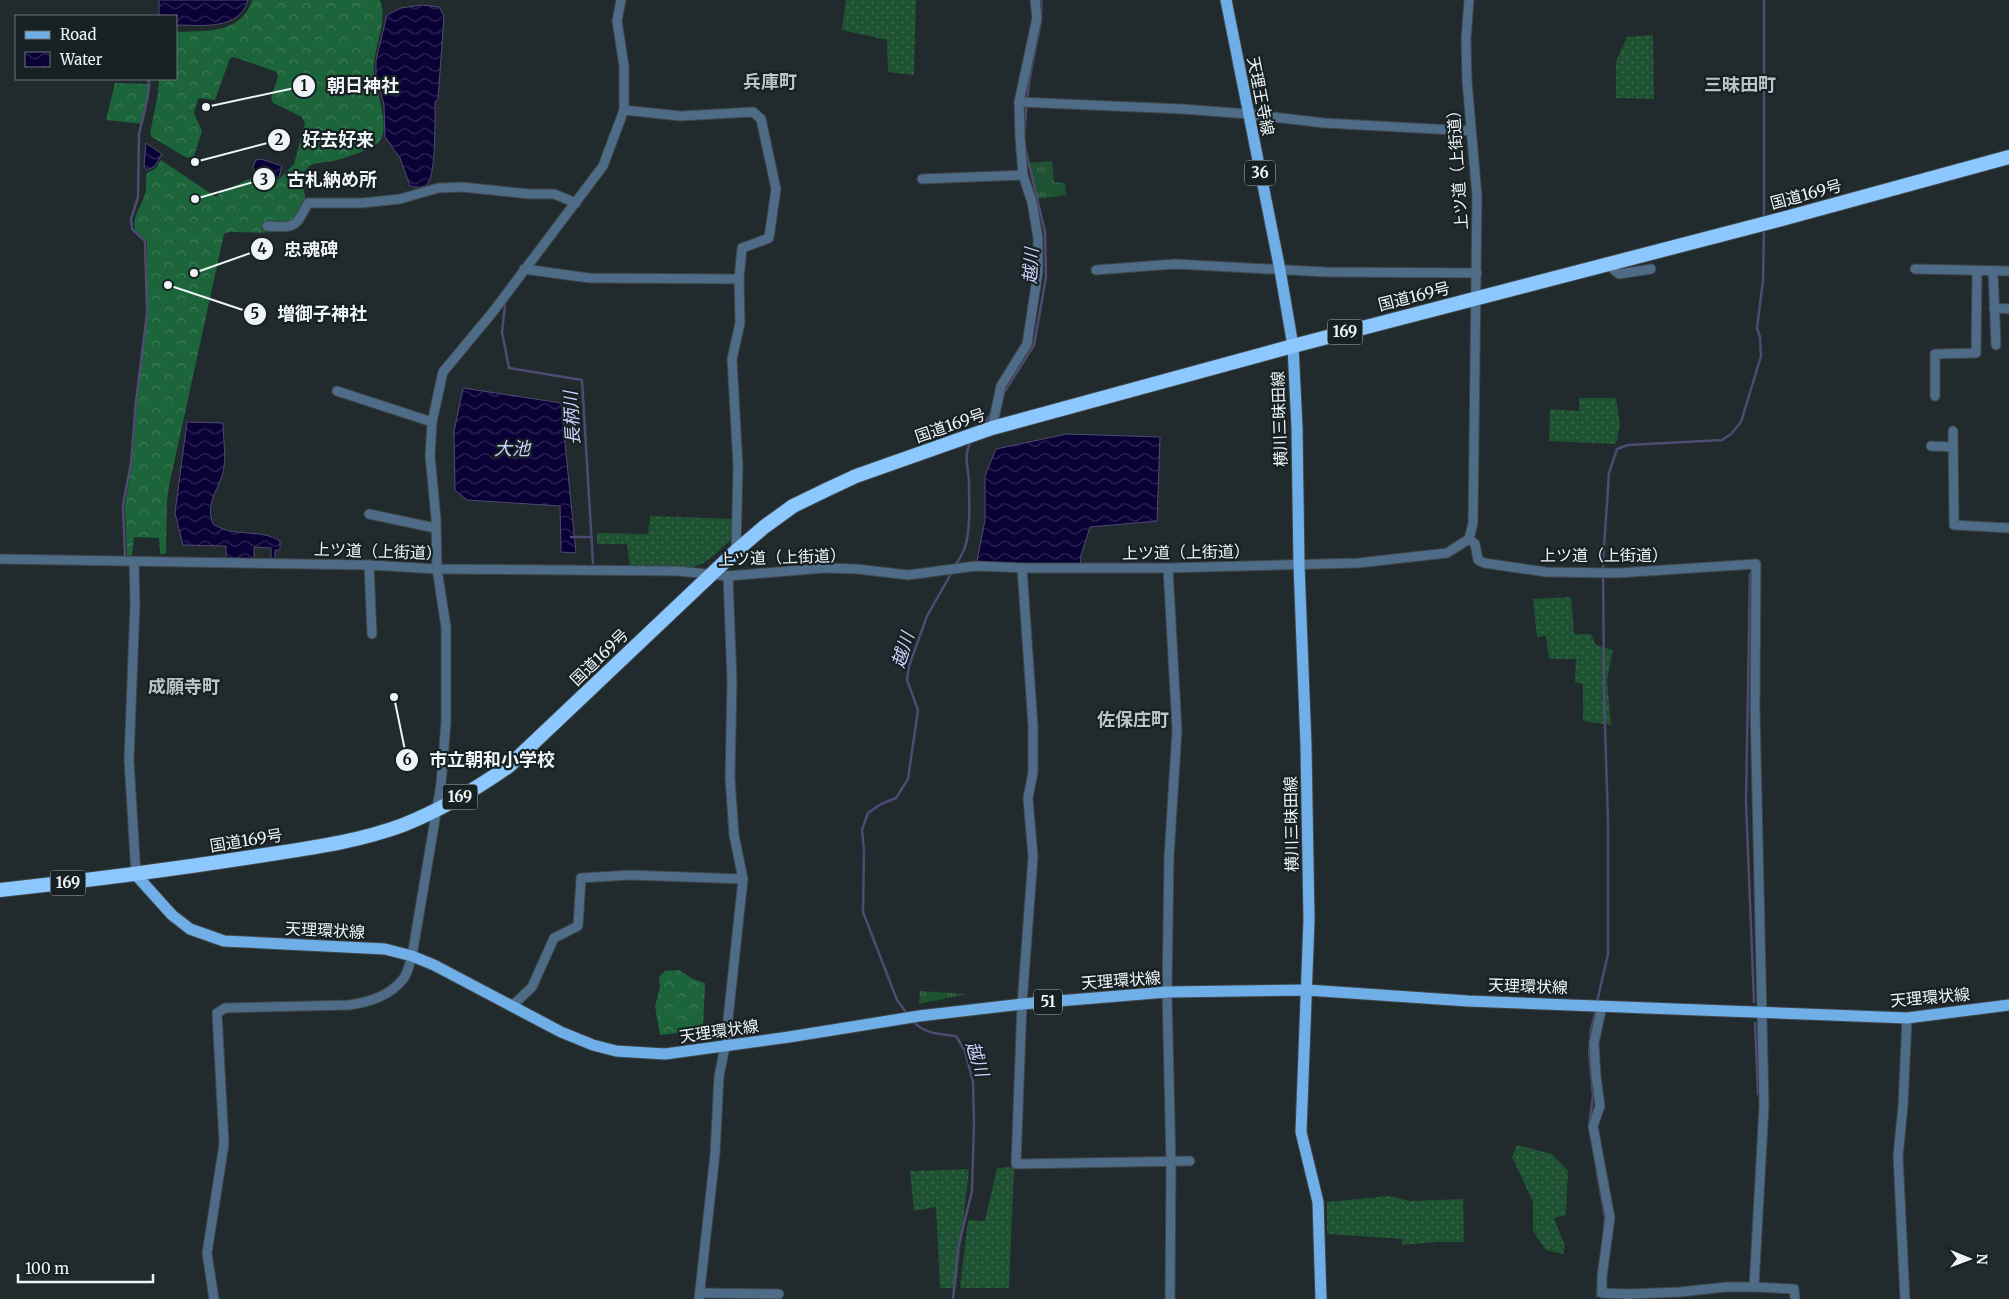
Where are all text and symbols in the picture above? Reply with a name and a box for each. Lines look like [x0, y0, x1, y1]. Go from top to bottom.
legend [15, 15, 178, 80]
text: Road [60, 25, 96, 44]
text: Water [59, 50, 103, 69]
street label: 天理王寺線 [1244, 55, 1278, 137]
callout: 朝日神社 [292, 69, 409, 102]
district label: 兵庫町 [743, 70, 797, 93]
district label: 三昧田町 [1704, 73, 1776, 96]
text: 朝日神社 [327, 74, 399, 97]
text: 1 [301, 76, 308, 95]
street label: 上ツ道（上街道） [1443, 101, 1471, 231]
callout: 好去好来 [267, 123, 384, 156]
text: 好去好来 [302, 128, 374, 151]
text: 2 [275, 130, 284, 149]
road number: 36 [1245, 160, 1275, 186]
callout: 古札納め所 [252, 163, 387, 196]
text: 古札納め所 [287, 168, 377, 191]
text: 3 [260, 170, 268, 189]
street label: 国道169号 [1768, 175, 1844, 213]
callout: 忠魂碑 [249, 233, 348, 266]
text: 忠魂碑 [284, 238, 338, 261]
text: 4 [257, 239, 267, 258]
water label: 越川 [1018, 245, 1043, 285]
street label: 国道169号 [1376, 277, 1452, 315]
callout: 増御子神社 [242, 297, 377, 330]
text: 増御子神社 [277, 302, 367, 325]
text: 5 [251, 304, 259, 323]
road number: 169 [1328, 320, 1362, 344]
street label: 横川三昧田線 [1267, 371, 1291, 467]
water label: 長柄川 [558, 388, 584, 446]
street label: 国道169号 [912, 404, 988, 446]
water label: 大池 [494, 437, 532, 460]
street label: 上ツ道（上街道） [314, 539, 442, 563]
street label: 上ツ道（上街道） [1122, 541, 1250, 563]
street label: 上ツ道（上街道） [718, 545, 846, 569]
street label: 上ツ道（上街道） [1540, 545, 1668, 565]
street label: 国道169号 [566, 624, 632, 690]
water label: 越川 [886, 627, 919, 670]
district label: 成願寺町 [148, 675, 220, 698]
district label: 佐保庄町 [1097, 708, 1169, 731]
callout: 市立朝和小学校 [394, 743, 565, 776]
text: 市立朝和小学校 [429, 748, 555, 771]
text: 6 [402, 750, 412, 769]
street label: 横川三昧田線 [1280, 776, 1302, 872]
road number: 169 [442, 784, 478, 810]
street label: 国道169号 [208, 824, 284, 856]
road number: 169 [50, 870, 86, 896]
street label: 天理環状線 [285, 918, 365, 942]
street label: 天理環状線 [1080, 967, 1162, 993]
street label: 天理環状線 [1488, 975, 1568, 997]
street label: 天理環状線 [1889, 984, 1971, 1010]
road number: 51 [1034, 990, 1062, 1014]
street label: 天理環状線 [678, 1016, 760, 1046]
water label: 越川 [961, 1038, 995, 1081]
north arrow [1944, 1234, 1994, 1284]
scale bar [18, 1252, 152, 1284]
text: N [1973, 1254, 1991, 1265]
text: 100 m [25, 1259, 69, 1278]

